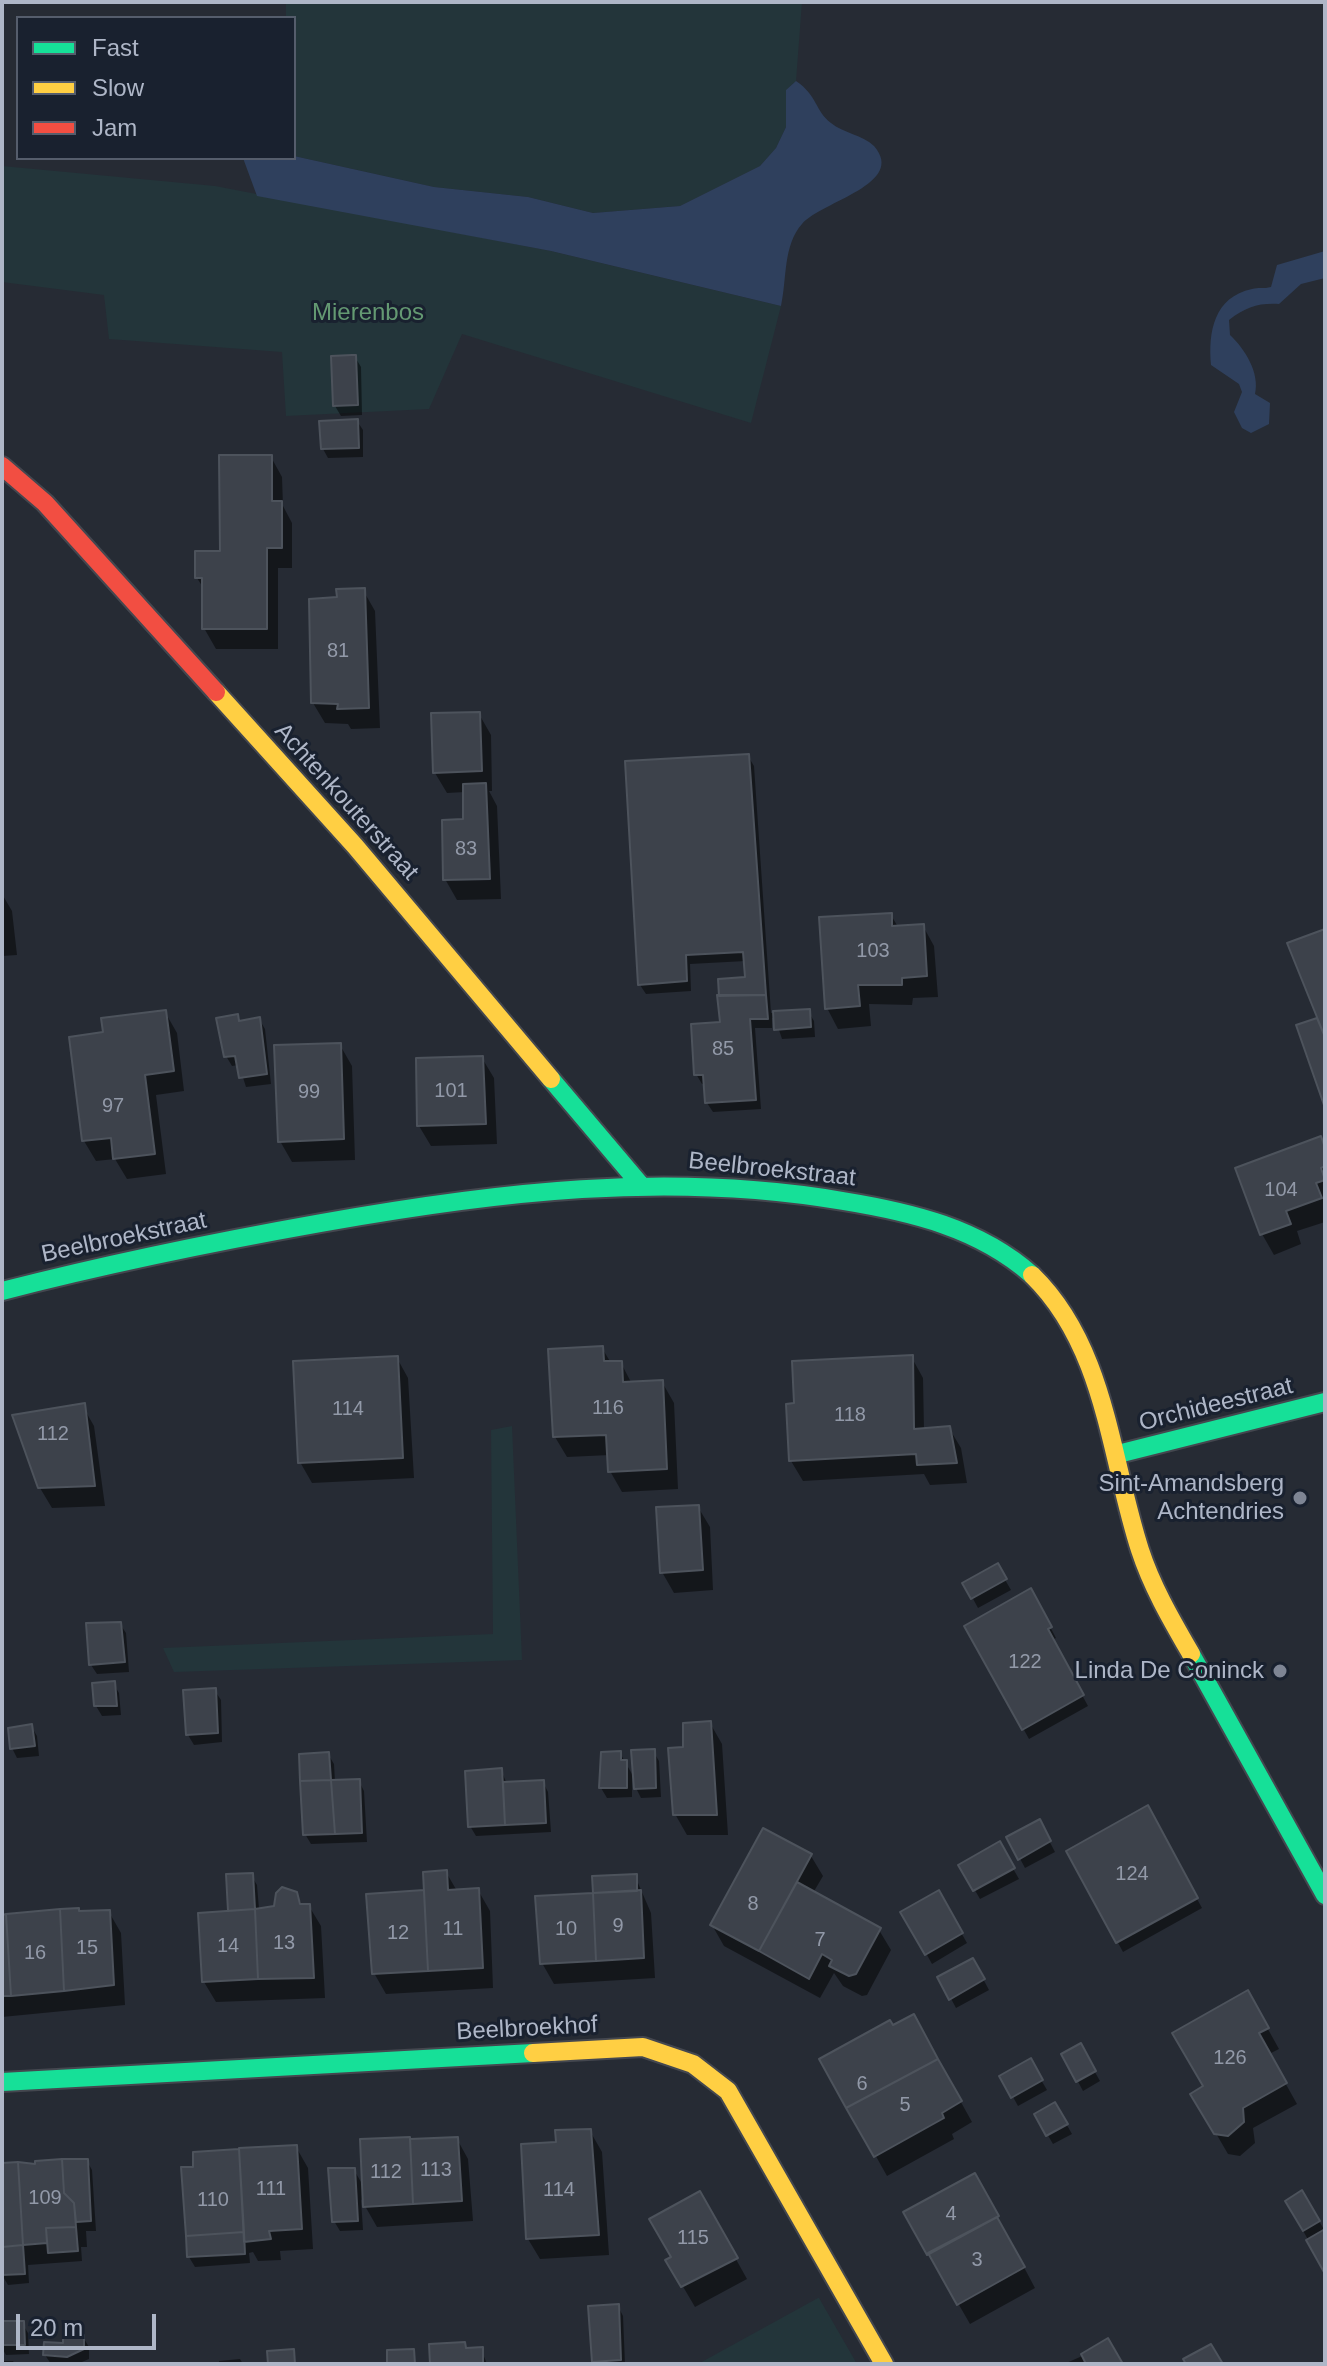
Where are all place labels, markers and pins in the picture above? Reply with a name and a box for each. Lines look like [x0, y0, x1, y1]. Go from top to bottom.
place label: Sint-Amandsberg Achtendries [1099, 1470, 1284, 1526]
marker: Sint-Amandsberg Achtendries [1291, 1489, 1309, 1507]
place label: Linda De Coninck [1075, 1657, 1264, 1685]
marker: Linda De Coninck [1271, 1662, 1289, 1680]

